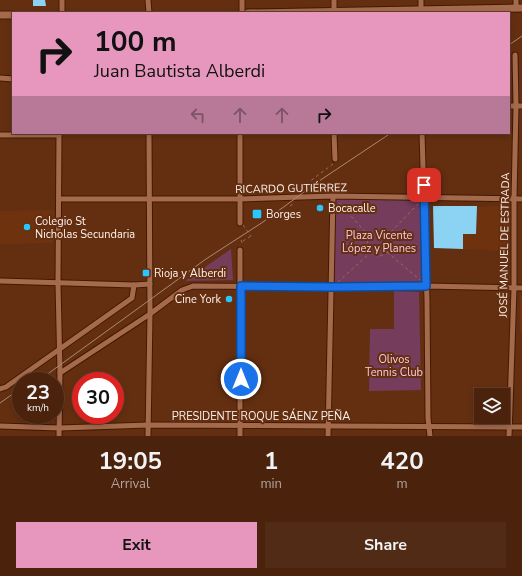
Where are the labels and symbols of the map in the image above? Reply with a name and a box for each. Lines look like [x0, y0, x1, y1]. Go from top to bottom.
pin [407, 168, 441, 202]
street label: JOSÉ MANUEL DE ESTRADA [495, 172, 513, 319]
street label: RICARDO GUTIÉRREZ [235, 179, 347, 197]
place label: Bocacalle [328, 201, 376, 216]
marker: Bocacalle [315, 203, 325, 213]
place label: Borges [266, 207, 301, 222]
marker: Borges [251, 208, 263, 220]
place label: Colegio St Nicholas Secundaria [35, 214, 135, 242]
marker: Colegio St Nicholas Secundaria [22, 222, 32, 232]
park label: Plaza Vicente López y Planes [342, 228, 416, 256]
place label: Rioja y Alberdi [154, 266, 226, 281]
marker: Rioja y Alberdi [141, 268, 151, 278]
place label: Cine York [175, 292, 221, 307]
marker: Cine York [224, 294, 234, 304]
park label: Olivos Tennis Club [365, 352, 423, 380]
position arrow [220, 358, 262, 400]
speed limit sign: 30 [72, 372, 124, 424]
street label: PRESIDENTE ROQUE SÁENZ PEÑA [172, 408, 350, 424]

